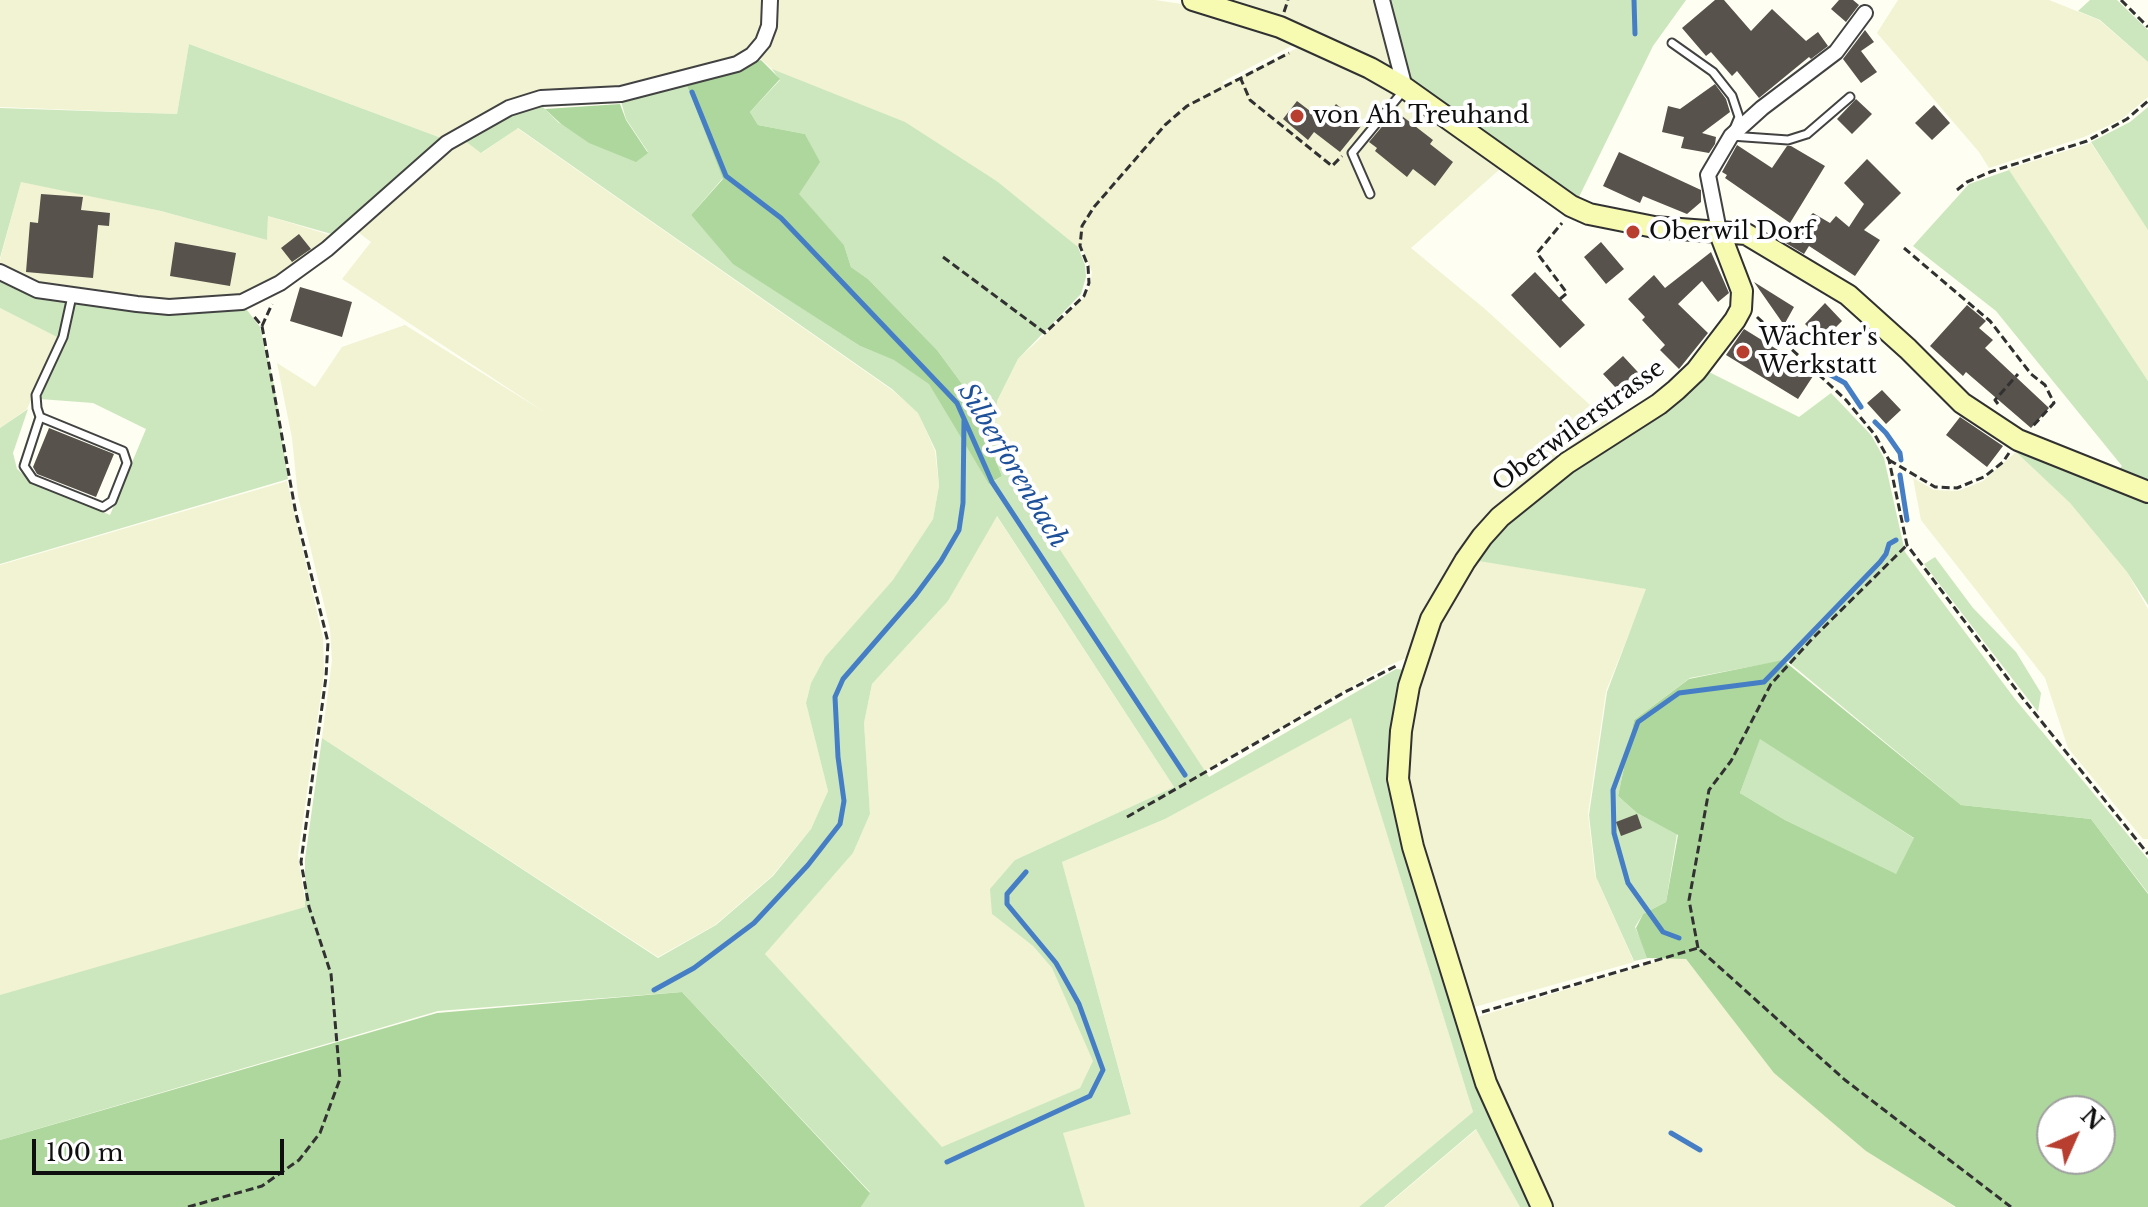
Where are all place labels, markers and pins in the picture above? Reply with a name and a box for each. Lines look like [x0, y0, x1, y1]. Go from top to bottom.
place label: von Ah Treuhand [1313, 102, 1529, 130]
marker: von Ah Treuhand [1288, 107, 1306, 125]
place label: Oberwil Dorf [1649, 218, 1814, 246]
marker: Oberwil Dorf [1624, 223, 1642, 241]
place label: Wächter's Werkstatt [1759, 324, 1878, 380]
marker: Wächter's Werkstatt [1734, 343, 1752, 361]

